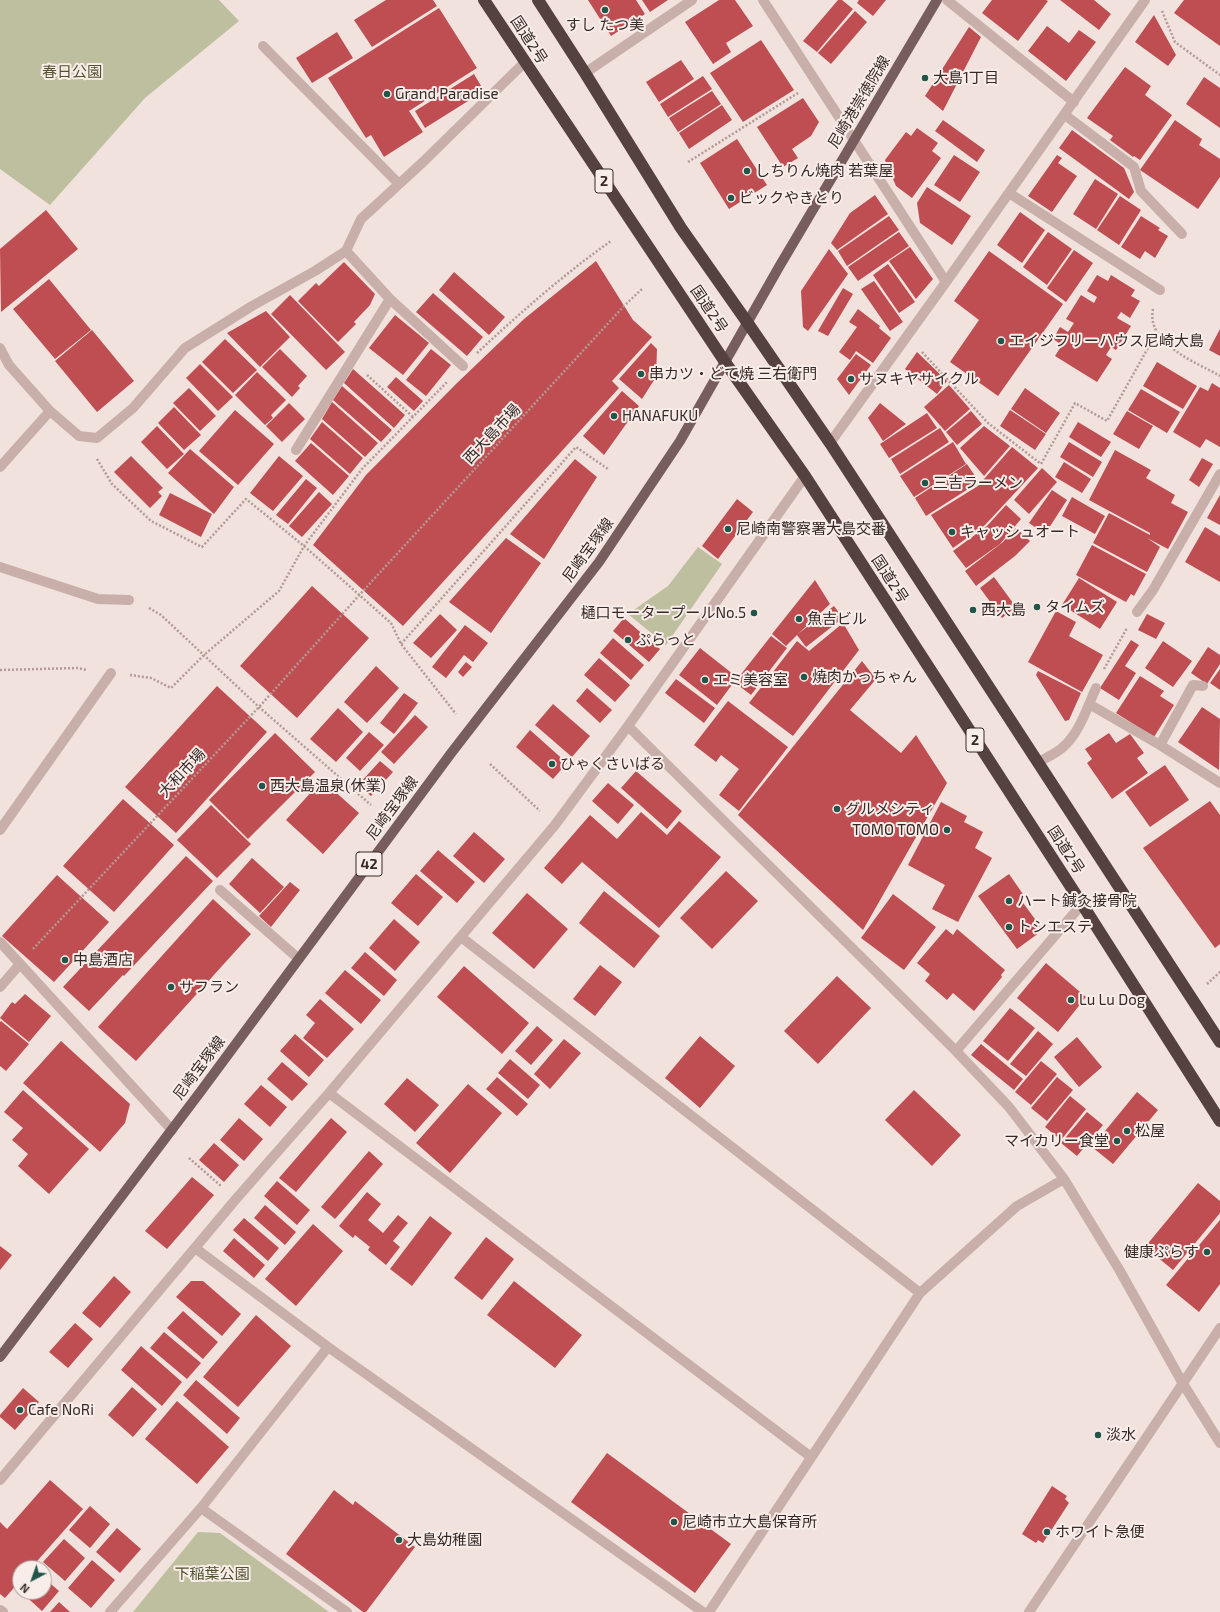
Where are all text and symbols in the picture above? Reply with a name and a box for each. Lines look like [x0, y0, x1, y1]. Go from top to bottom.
marker: すし たつ美 [600, 5, 610, 15]
street label: 国道2号 [507, 13, 551, 67]
place label: すし たつ美 [566, 16, 644, 34]
street label: 尼崎港崇徳院線 [824, 52, 894, 152]
park label: 春日公園 [42, 63, 102, 81]
place label: 大島1丁目 [933, 69, 999, 87]
marker: 大島1丁目 [920, 73, 930, 83]
place label: Grand Paradise [395, 85, 499, 103]
marker: Grand Paradise [382, 89, 392, 99]
place label: しちりん焼肉 若葉屋 [755, 162, 893, 180]
marker: しちりん焼肉 若葉屋 [742, 166, 752, 176]
road number: 2 [595, 169, 613, 193]
place label: ビックやきとり [739, 189, 844, 207]
marker: ビックやきとり [726, 193, 736, 203]
street label: 国道2号 [687, 282, 731, 336]
place label: エイジフリーハウス尼崎大島 [1009, 332, 1204, 350]
marker: エイジフリーハウス尼崎大島 [996, 336, 1006, 346]
place label: 串カツ・どて焼 三右衛門 [649, 365, 817, 383]
marker: 串カツ・どて焼 三右衛門 [636, 369, 646, 379]
place label: サヌキヤサイクル [859, 370, 979, 388]
marker: サヌキヤサイクル [846, 374, 856, 384]
street label: 西大島市場 [460, 400, 524, 468]
place label: HANAFUKU [622, 407, 698, 425]
marker: HANAFUKU [609, 411, 619, 421]
place label: 三吉ラーメン [933, 474, 1023, 492]
marker: 三吉ラーメン [920, 478, 930, 488]
street label: 尼崎宝塚線 [559, 514, 617, 586]
place label: 尼崎南警察署大島交番 [736, 520, 886, 538]
place label: キャッシュオート [960, 523, 1080, 541]
marker: 尼崎南警察署大島交番 [723, 524, 733, 534]
marker: キャッシュオート [947, 527, 957, 537]
street label: 国道2号 [868, 552, 912, 606]
place label: タイムズ [1045, 598, 1105, 616]
place label: 西大島 [981, 601, 1026, 619]
marker: タイムズ [1032, 602, 1042, 612]
place label: 樋口モータープールNo.5 [580, 604, 746, 622]
marker: 西大島 [968, 605, 978, 615]
marker: 樋口モータープールNo.5 [749, 608, 759, 618]
place label: 魚吉ビル [807, 610, 867, 628]
marker: 魚吉ビル [794, 614, 804, 624]
place label: ぷらっと [636, 631, 696, 649]
marker: ぷらっと [623, 635, 633, 645]
place label: 焼肉かっちゃん [812, 668, 917, 686]
place label: エミ美容室 [713, 671, 788, 689]
marker: 焼肉かっちゃん [799, 672, 809, 682]
marker: エミ美容室 [700, 675, 710, 685]
road number: 2 [966, 728, 984, 752]
street label: 大和市場 [155, 745, 209, 801]
place label: ひゃくさいばる [560, 755, 665, 773]
marker: ひゃくさいばる [547, 759, 557, 769]
street label: 尼崎宝塚線 [362, 773, 422, 843]
place label: 西大島温泉(休業) [270, 777, 386, 795]
marker: 西大島温泉(休業) [257, 781, 267, 791]
place label: グルメシティ [845, 800, 935, 818]
marker: グルメシティ [832, 804, 842, 814]
place label: TOMO TOMO [852, 821, 939, 839]
street label: 国道2号 [1044, 823, 1088, 877]
marker: TOMO TOMO [942, 825, 952, 835]
road number: 42 [356, 852, 382, 876]
place label: ハート鍼灸接骨院 [1017, 892, 1137, 910]
marker: ハート鍼灸接骨院 [1004, 896, 1014, 906]
place label: トシエステ [1017, 918, 1092, 936]
marker: トシエステ [1004, 922, 1014, 932]
place label: 中島酒店 [73, 951, 133, 969]
marker: 中島酒店 [60, 955, 70, 965]
place label: サフラン [179, 978, 239, 996]
marker: サフラン [166, 982, 176, 992]
place label: Lu Lu Dog [1079, 991, 1145, 1009]
marker: Lu Lu Dog [1066, 995, 1076, 1005]
street label: 尼崎宝塚線 [169, 1033, 229, 1103]
place label: 松屋 [1135, 1122, 1165, 1140]
marker: 松屋 [1122, 1126, 1132, 1136]
place label: マイカリー食堂 [1004, 1132, 1109, 1150]
marker: マイカリー食堂 [1112, 1136, 1122, 1146]
place label: 健康ぷらす [1124, 1243, 1199, 1261]
marker: 健康ぷらす [1202, 1247, 1212, 1257]
place label: Cafe NoRi [28, 1401, 94, 1419]
marker: Cafe NoRi [15, 1405, 25, 1415]
place label: 淡水 [1106, 1426, 1136, 1444]
marker: 淡水 [1093, 1430, 1103, 1440]
place label: 尼崎市立大島保育所 [682, 1513, 817, 1531]
marker: 尼崎市立大島保育所 [669, 1517, 679, 1527]
place label: ホワイト急便 [1055, 1523, 1145, 1541]
marker: ホワイト急便 [1042, 1527, 1052, 1537]
place label: 大島幼稚園 [407, 1531, 482, 1549]
marker: 大島幼稚園 [394, 1535, 404, 1545]
north arrow [12, 1560, 52, 1600]
park label: 下稲葉公園 [175, 1565, 249, 1583]
text: N [17, 1581, 32, 1596]

